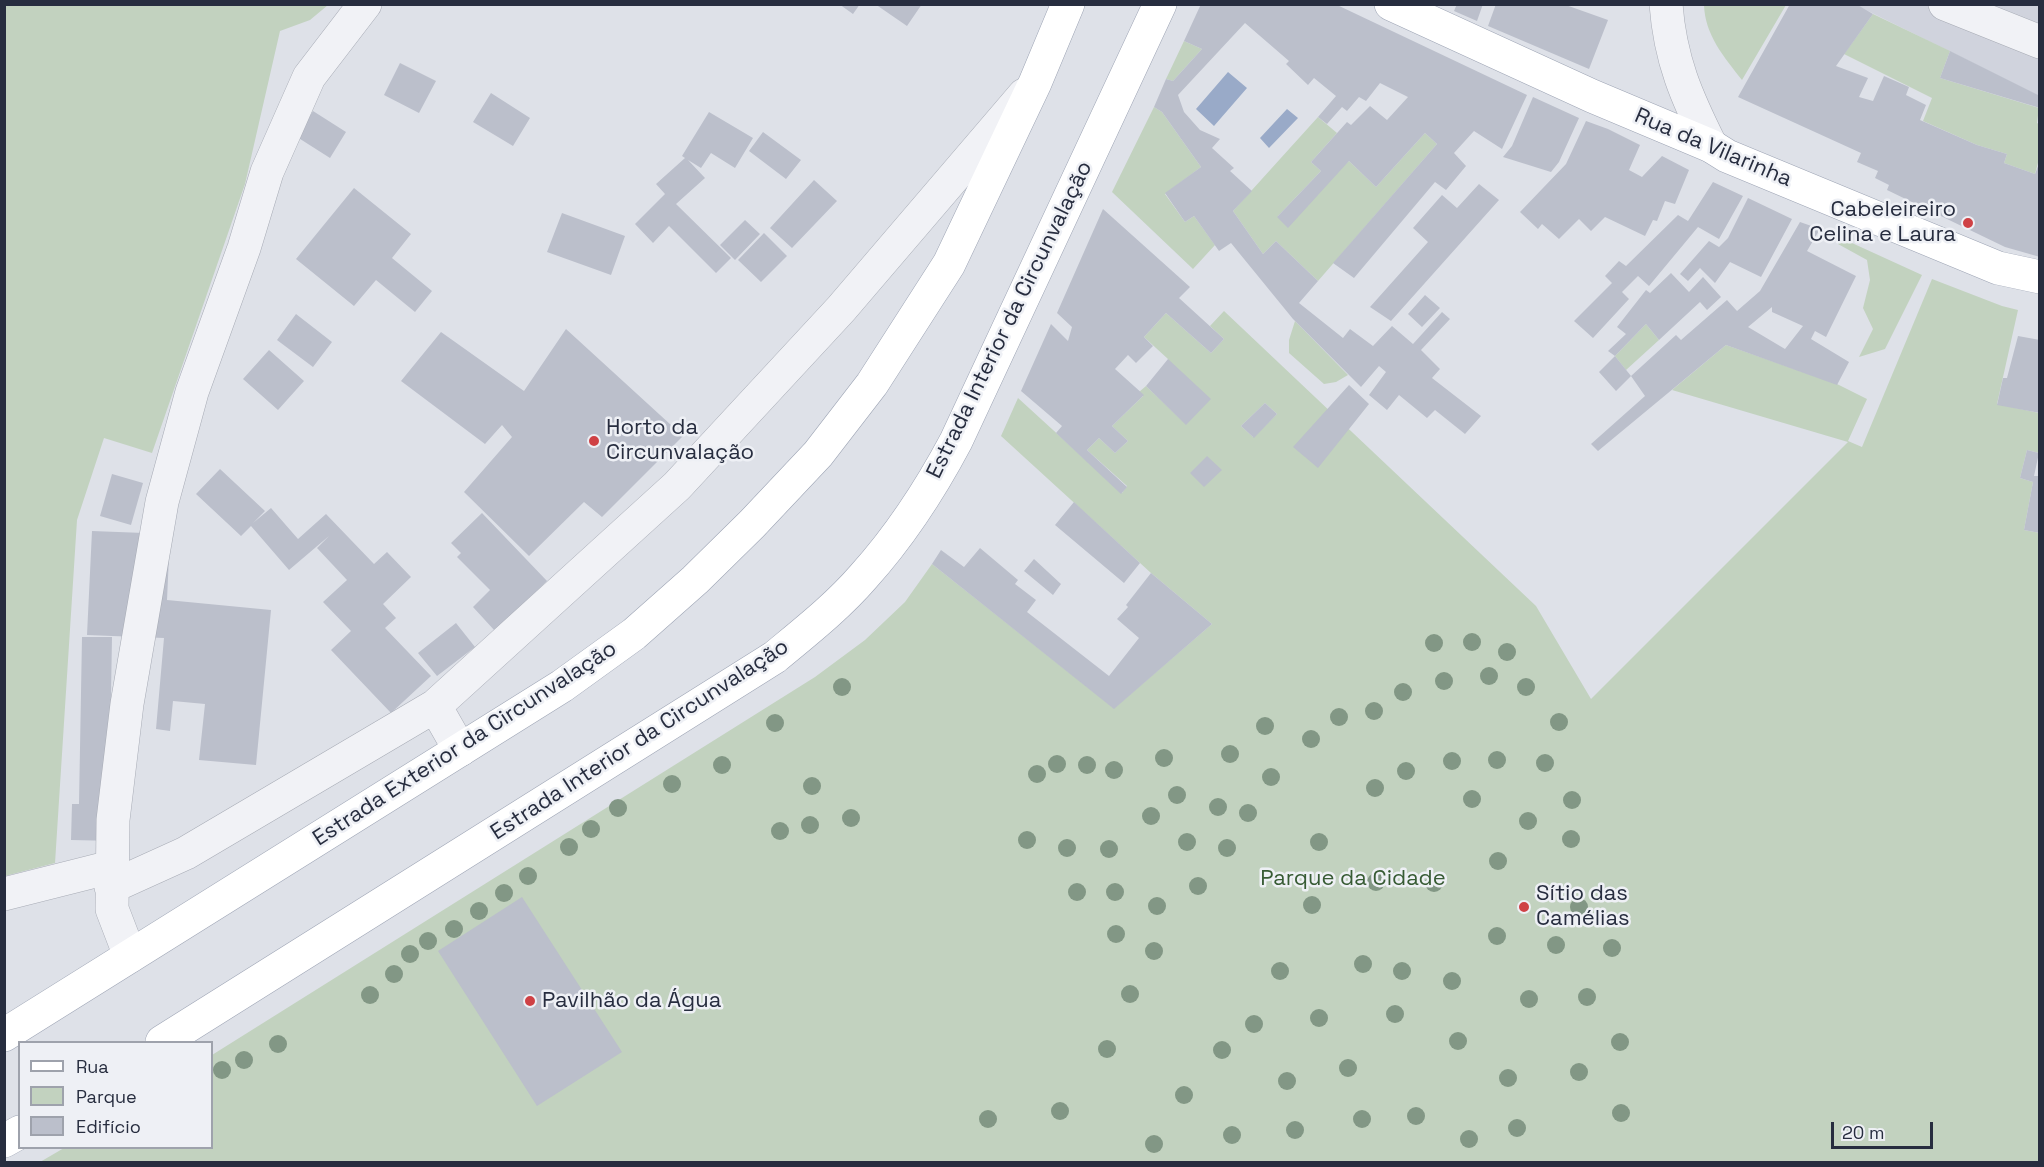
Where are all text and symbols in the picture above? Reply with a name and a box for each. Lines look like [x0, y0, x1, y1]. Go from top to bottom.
street label: Rua da Vilarinha [1630, 103, 1796, 193]
street label: Estrada Interior da Circunvalação [921, 157, 1099, 483]
place label: Cabeleireiro Celina e Laura [1809, 197, 1956, 248]
marker: Cabeleireiro Celina e Laura [1961, 216, 1975, 230]
place label: Horto da Circunvalação [606, 415, 754, 466]
marker: Horto da Circunvalação [587, 434, 601, 448]
street label: Estrada Interior da Circunvalação [486, 634, 794, 846]
street label: Estrada Exterior da Circunvalação [308, 636, 622, 852]
park label: Parque da Cidade [1260, 866, 1446, 892]
place label: Sítio das Camélias [1536, 881, 1630, 932]
marker: Sítio das Camélias [1517, 900, 1531, 914]
place label: Pavilhão da Água [542, 988, 721, 1014]
marker: Pavilhão da Água [523, 994, 537, 1008]
legend [18, 1041, 213, 1149]
text: Rua [76, 1055, 109, 1078]
text: Parque [76, 1085, 137, 1108]
scale bar [1834, 1110, 1936, 1148]
text: Edifício [76, 1115, 141, 1138]
text: 20 m [1842, 1121, 1885, 1144]

